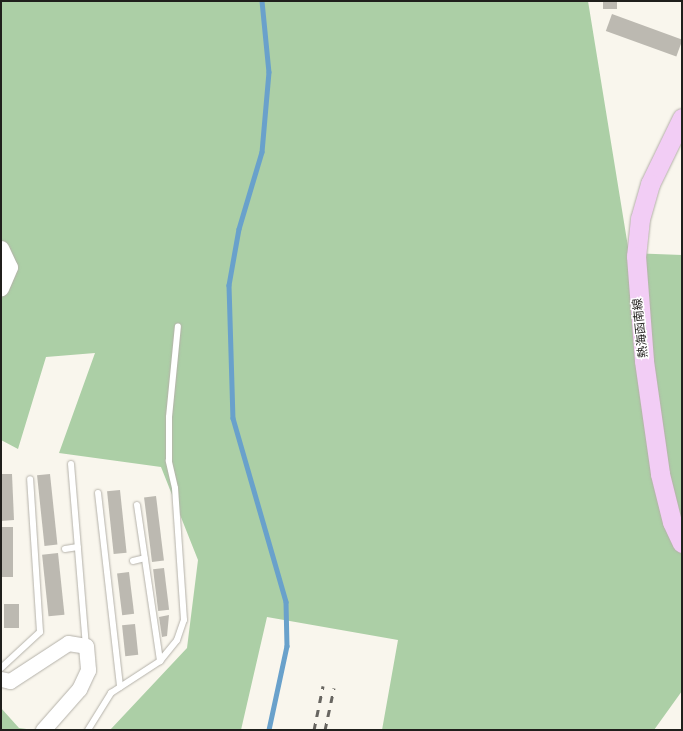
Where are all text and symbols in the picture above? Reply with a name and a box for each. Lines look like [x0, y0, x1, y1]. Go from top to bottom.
street label: 熱海函南線 [631, 297, 651, 359]

